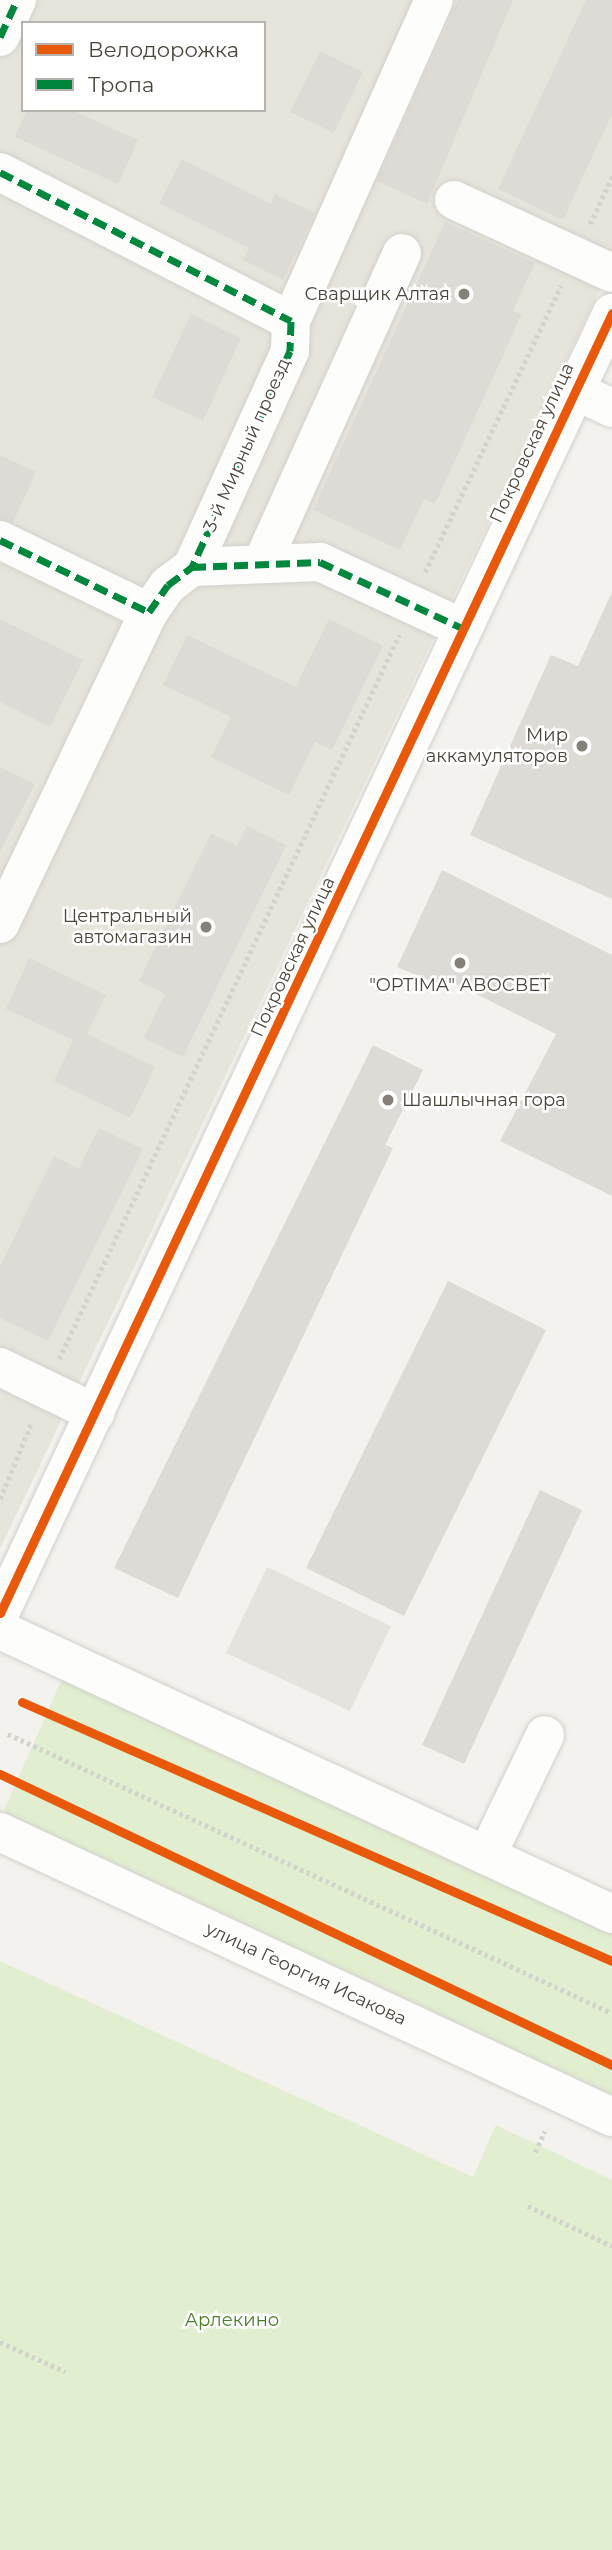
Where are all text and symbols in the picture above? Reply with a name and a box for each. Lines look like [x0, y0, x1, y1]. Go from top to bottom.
legend [21, 21, 266, 112]
text: Велодорожка [88, 37, 239, 62]
text: Тропа [88, 72, 154, 97]
place label: Сварщик Алтая [304, 283, 450, 305]
marker: Сварщик Алтая [456, 286, 472, 302]
street label: 3-й Мирный проезд [199, 355, 295, 535]
street label: Покровская улица [485, 359, 579, 527]
place label: Мир аккамуляторов [426, 725, 568, 768]
marker: Мир аккамуляторов [574, 738, 590, 754]
street label: Покровская улица [246, 873, 340, 1041]
place label: Центральный автомагазин [63, 906, 192, 948]
marker: Центральный автомагазин [198, 919, 214, 935]
marker: "OPTIMA" АВОСВЕТ [452, 955, 468, 971]
place label: "OPTIMA" АВОСВЕТ [369, 974, 551, 996]
place label: Шашлычная гора [402, 1089, 566, 1111]
marker: Шашлычная гора [380, 1092, 396, 1108]
street label: улица Георгия Исакова [202, 1918, 410, 2030]
park label: Арлекино [185, 2309, 279, 2331]

